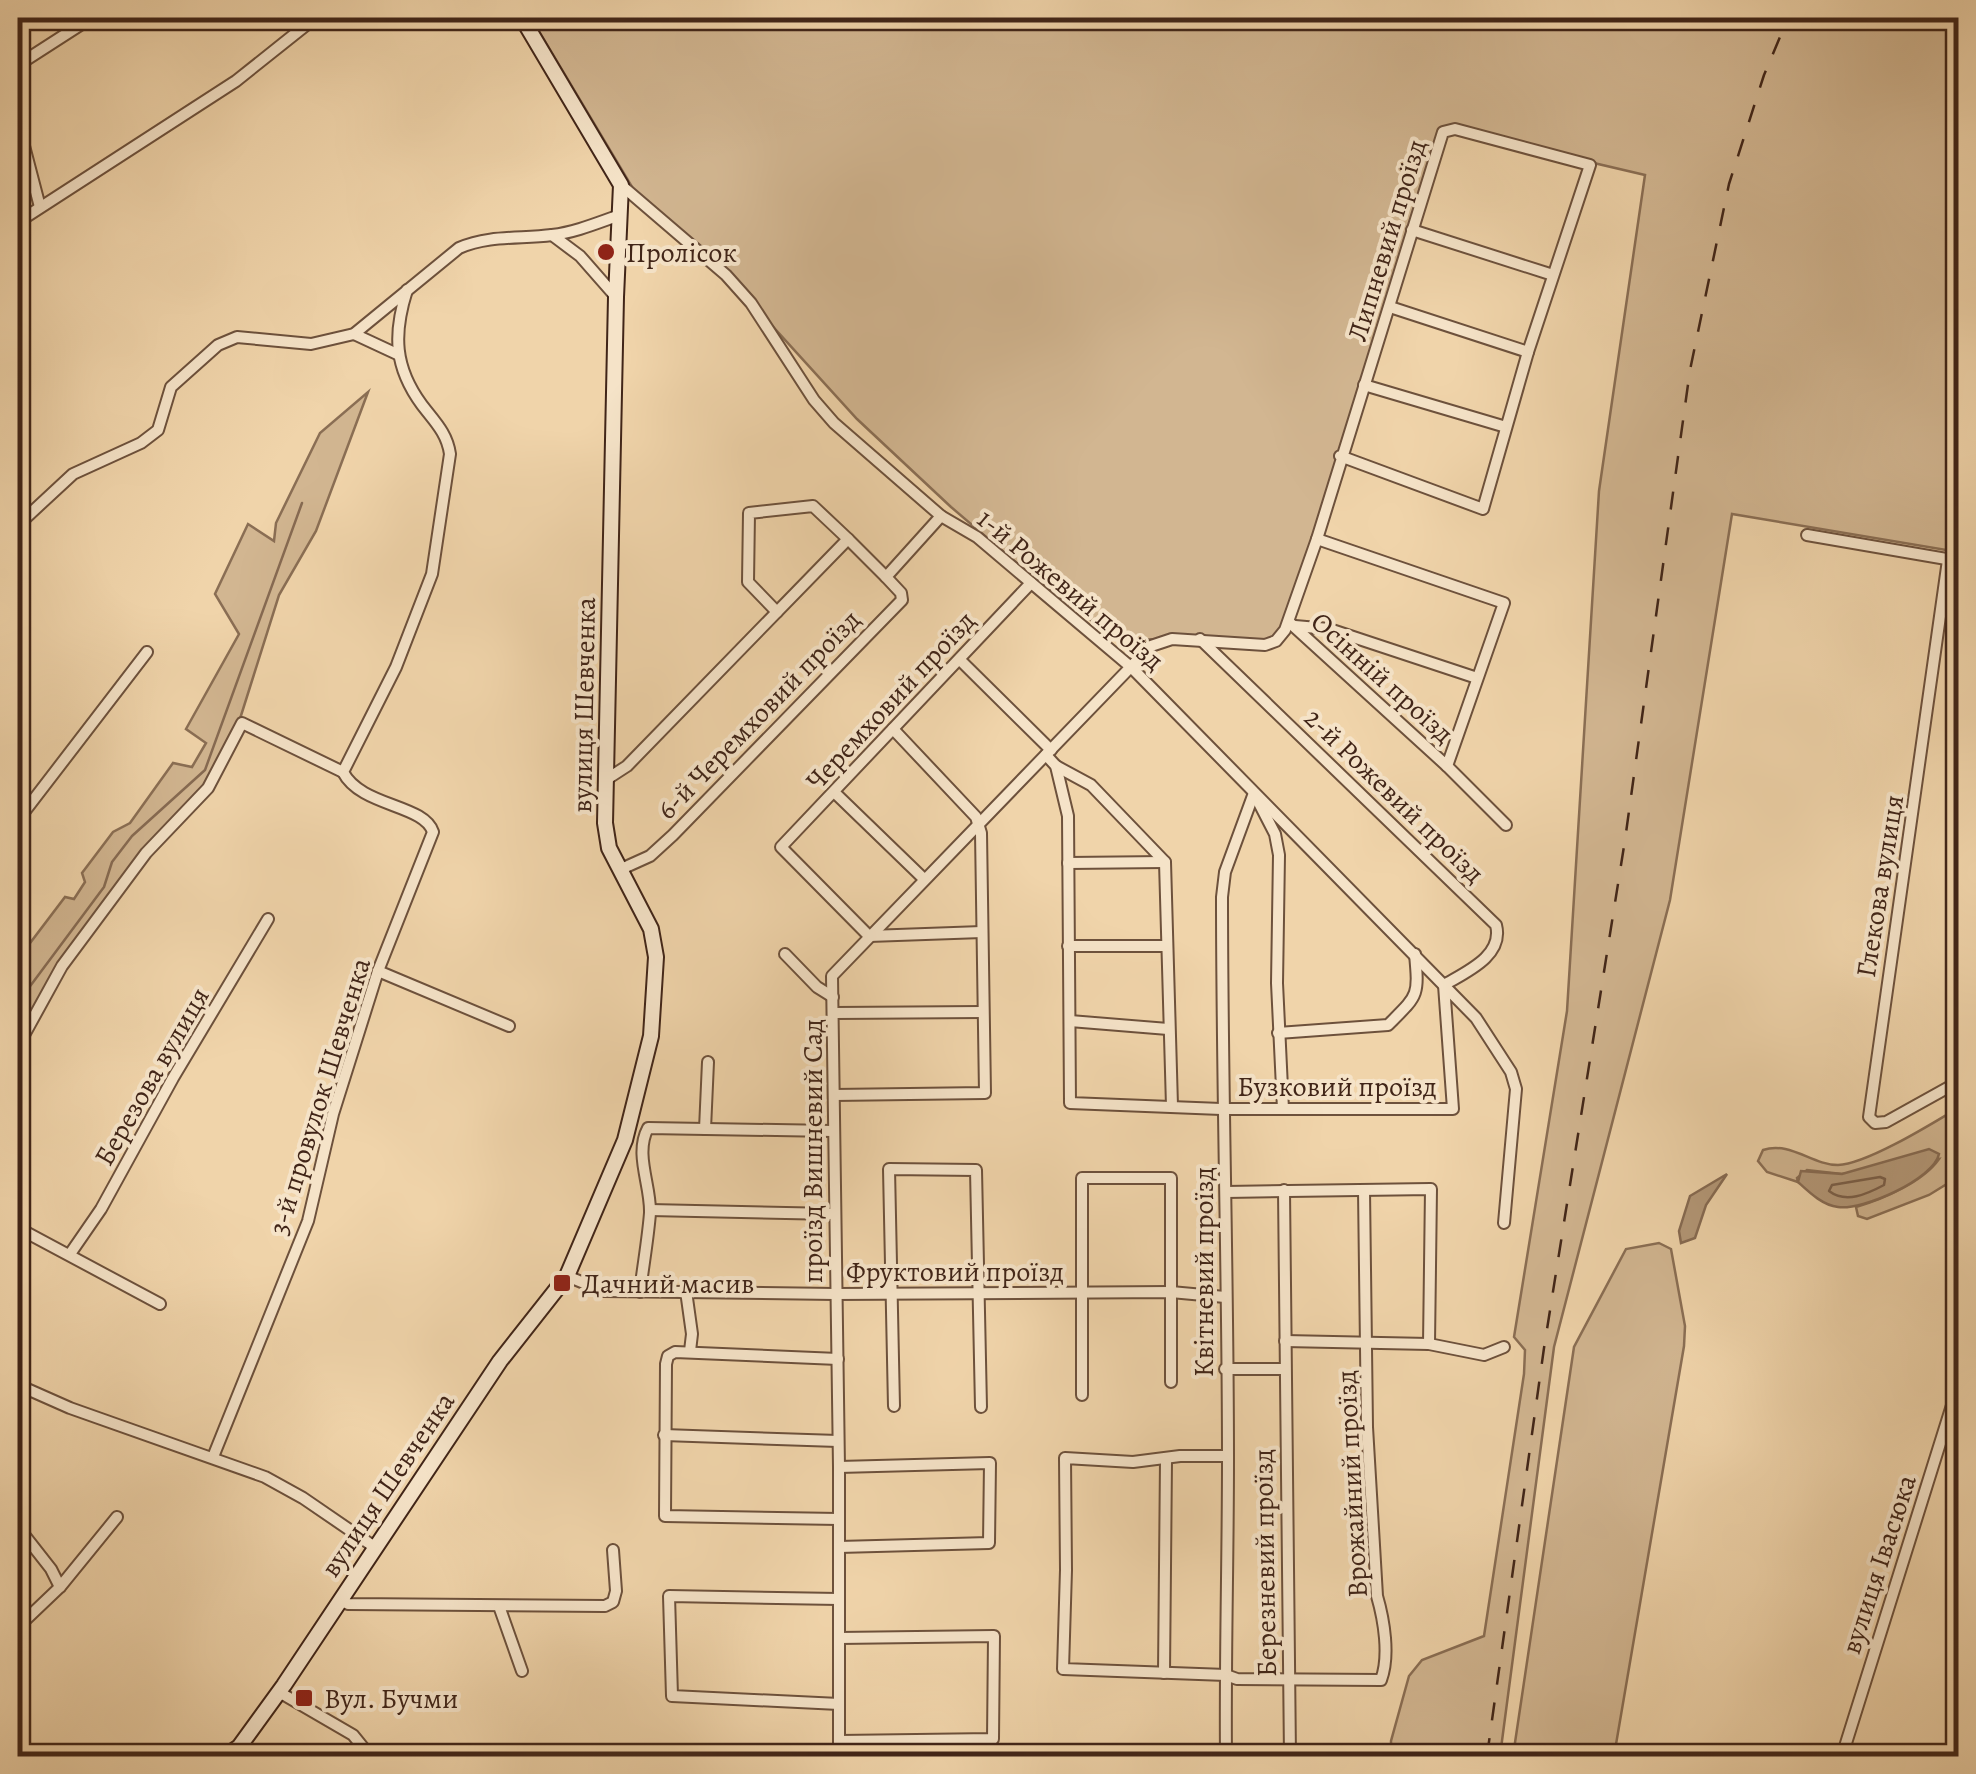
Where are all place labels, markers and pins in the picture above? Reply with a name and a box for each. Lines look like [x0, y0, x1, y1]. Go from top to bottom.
place label: Пролісок [626, 234, 737, 272]
marker: Пролісок [595, 241, 617, 263]
place label: Дачний масив [582, 1265, 754, 1303]
marker: Дачний масив [551, 1272, 573, 1294]
place label: Вул. Бучми [324, 1680, 459, 1718]
marker: Вул. Бучми [293, 1687, 315, 1709]

